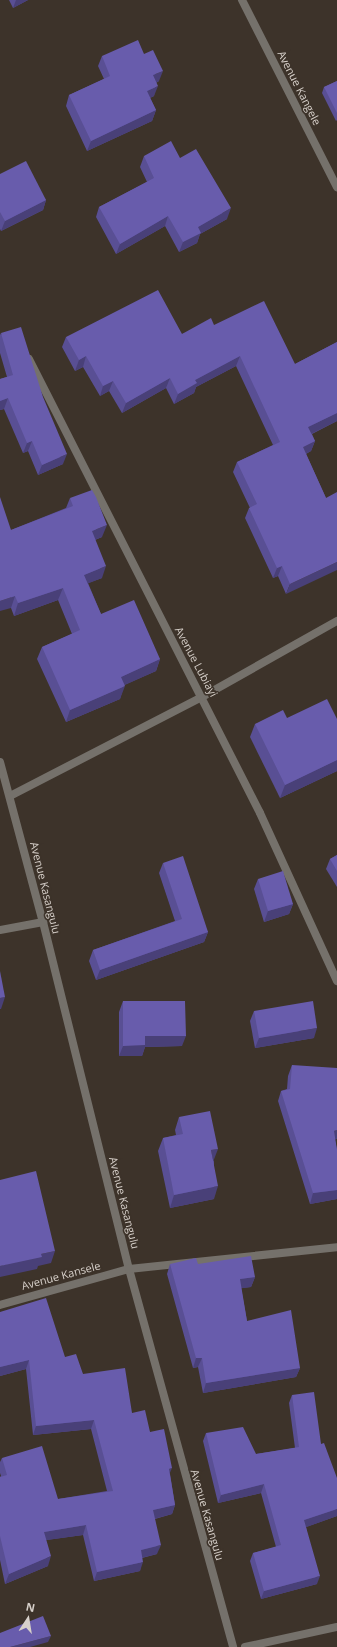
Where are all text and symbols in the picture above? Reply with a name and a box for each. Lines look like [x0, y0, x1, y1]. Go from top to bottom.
street label: Avenue Kangele [275, 49, 323, 127]
street label: Avenue Lubiayi [172, 625, 220, 699]
street label: Avenue Kasangulu [27, 841, 63, 935]
street label: Avenue Kasangulu [106, 1156, 142, 1250]
street label: Avenue Kansele [20, 1259, 102, 1293]
street label: Avenue Kasangulu [188, 1468, 226, 1562]
north arrow [8, 1599, 48, 1639]
text: N [25, 1599, 37, 1615]

